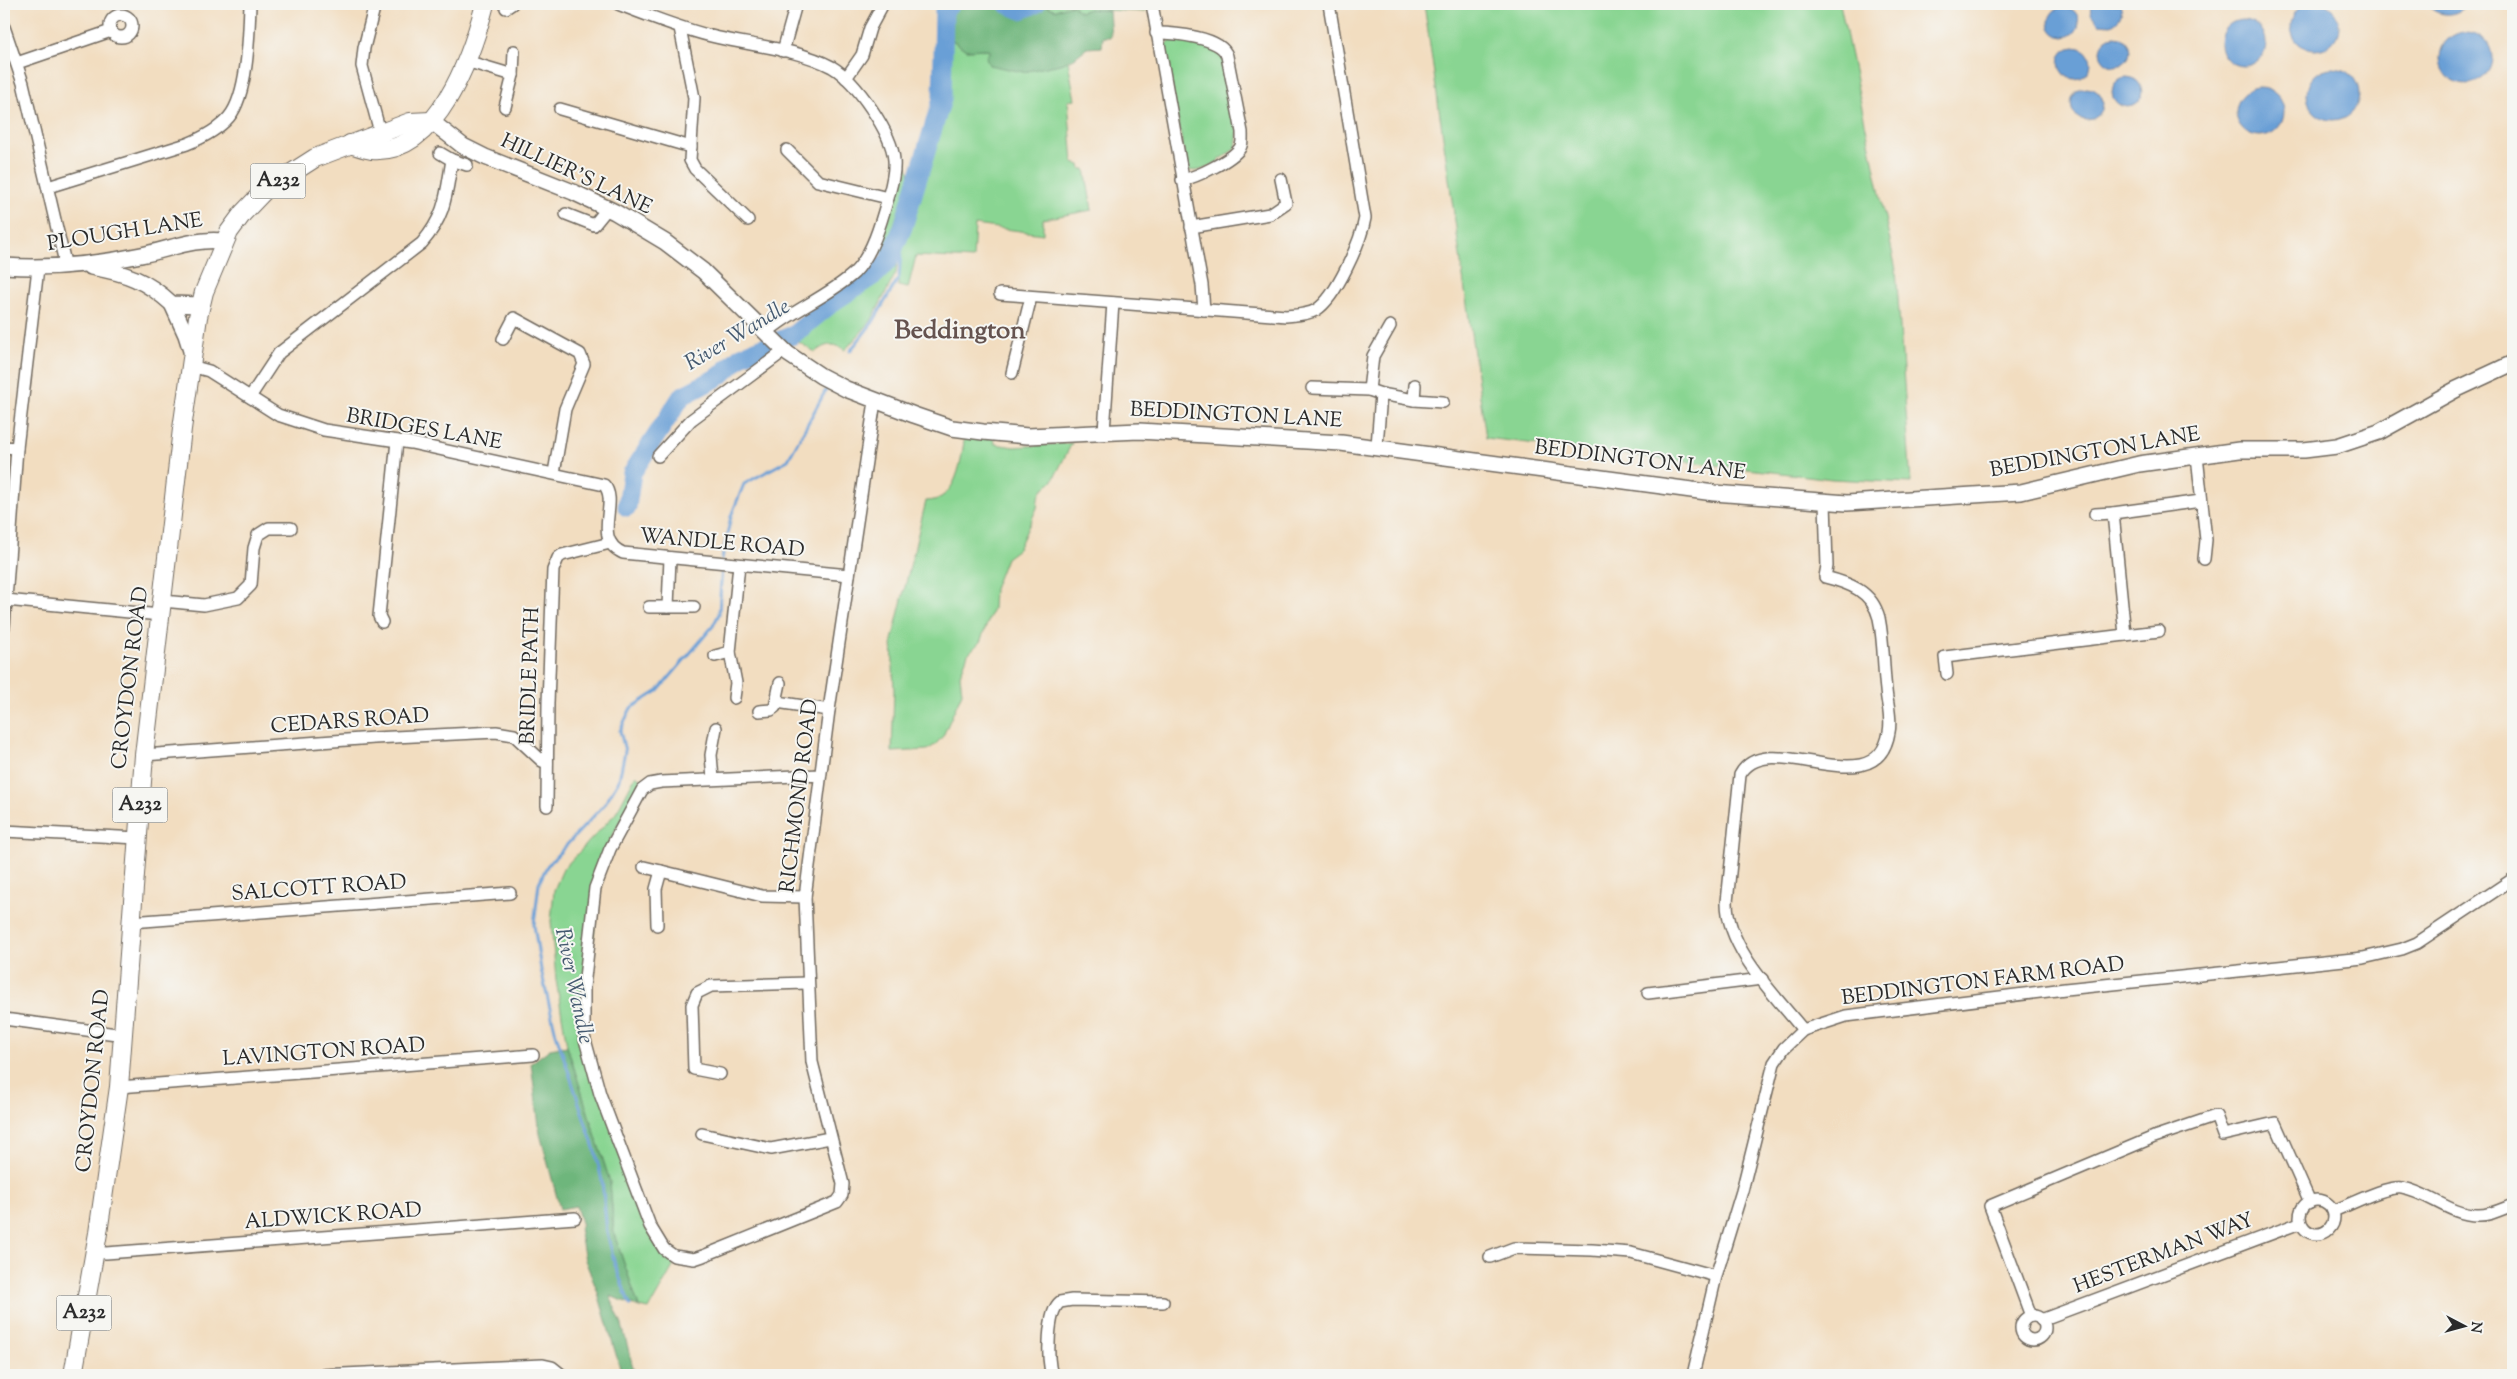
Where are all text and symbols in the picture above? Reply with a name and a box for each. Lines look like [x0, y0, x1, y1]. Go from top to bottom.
street label: HILLIER'S LANE [495, 127, 657, 223]
road number: A232 [250, 164, 306, 198]
street label: PLOUGH LANE [45, 206, 205, 260]
water label: River Wandle [679, 292, 797, 380]
district label: Beddington [894, 313, 1026, 350]
street label: BEDDINGTON LANE [1129, 395, 1343, 437]
street label: BRIDGES LANE [344, 402, 505, 459]
street label: BEDDINGTON LANE [1988, 420, 2203, 486]
street label: BEDDINGTON LANE [1533, 433, 1748, 489]
street label: WANDLE ROAD [638, 522, 806, 566]
street label: CROYDON ROAD [105, 585, 157, 771]
street label: BRIDLE PATH [514, 606, 548, 746]
street label: RICHMOND ROAD [773, 697, 827, 895]
street label: CEDARS ROAD [270, 701, 430, 743]
road number: A232 [112, 788, 168, 822]
street label: SALCOTT ROAD [230, 868, 408, 910]
water label: River Wandle [545, 925, 601, 1047]
street label: BEDDINGTON FARM ROAD [1840, 950, 2126, 1014]
street label: CROYDON ROAD [69, 988, 119, 1174]
street label: LAVINGTON ROAD [222, 1031, 426, 1075]
street label: ALDWICK ROAD [243, 1196, 423, 1238]
street label: HESTERMAN WAY [2069, 1206, 2259, 1302]
road number: A232 [56, 1296, 112, 1330]
north arrow [2440, 1302, 2490, 1352]
text: N [2464, 1321, 2485, 1334]

